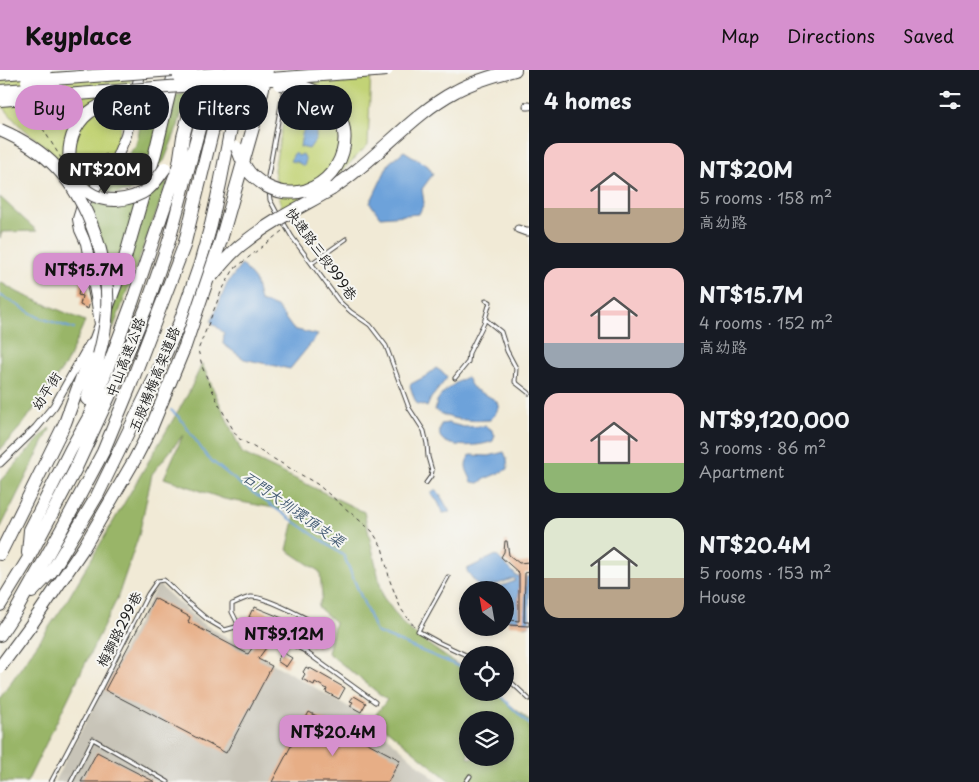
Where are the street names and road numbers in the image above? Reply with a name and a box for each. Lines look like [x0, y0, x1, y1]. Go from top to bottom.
street label: 快速路三段999巷 [281, 203, 363, 305]
street label: 中山高速公路 [100, 314, 150, 400]
street label: 五股楊梅高架道路 [123, 323, 185, 435]
street label: 幼平街 [26, 368, 66, 414]
street label: 梅獅路299巷 [91, 587, 148, 671]

